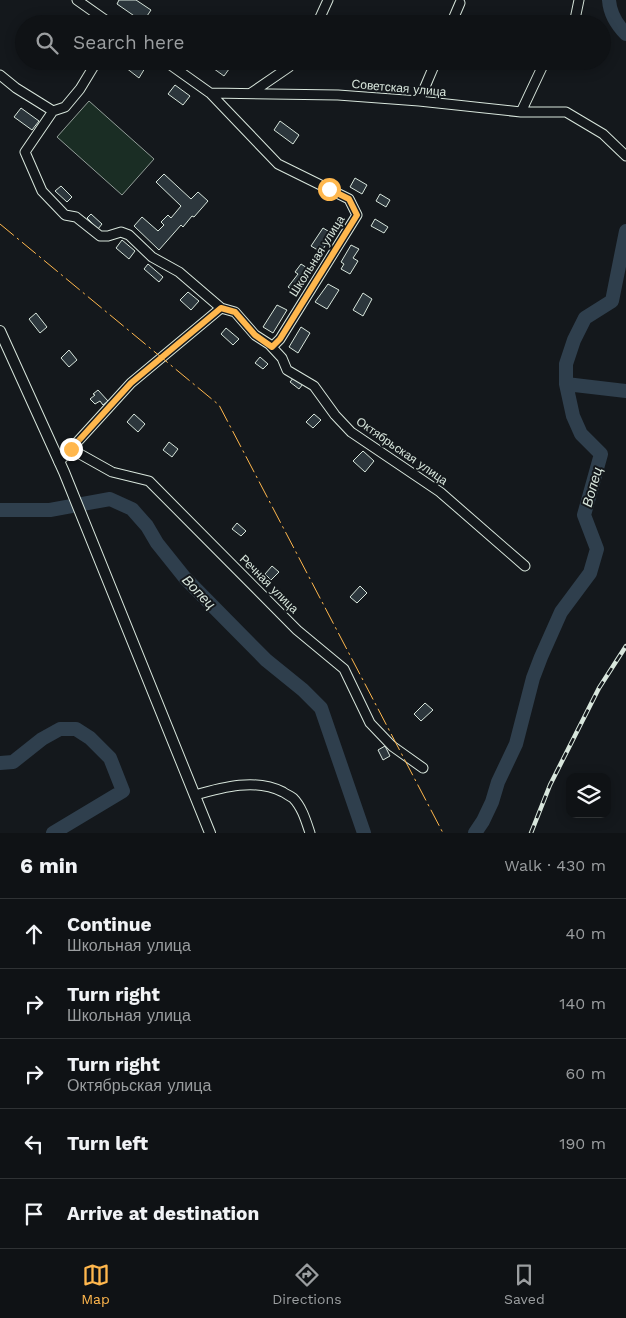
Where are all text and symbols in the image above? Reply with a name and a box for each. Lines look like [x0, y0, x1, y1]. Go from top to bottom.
search box [15, 15, 611, 70]
icon: search [33, 29, 61, 57]
text: Search here [73, 31, 184, 54]
street label: Советская улица [351, 77, 447, 99]
route start [318, 178, 341, 201]
street label: Школьная улица [286, 213, 348, 299]
street label: Октябрьская улица [354, 414, 451, 488]
route end [60, 438, 83, 461]
water label: Вопец [579, 465, 605, 509]
street label: Речная улица [237, 552, 301, 616]
water label: Вопец [179, 572, 219, 612]
map controls [566, 773, 611, 818]
button: layers [566, 773, 611, 818]
text: 6 min [20, 853, 78, 878]
text: Walk · 430 m [504, 856, 606, 875]
text: Continue [67, 913, 151, 936]
icon: ahead [20, 920, 48, 948]
text: 40 m [566, 924, 606, 943]
text: Школьная улица [67, 936, 191, 955]
text: Turn right [67, 983, 160, 1006]
icon: right [20, 990, 48, 1018]
text: 140 m [559, 994, 606, 1013]
text: Школьная улица [67, 1006, 191, 1025]
text: Turn right [67, 1053, 160, 1076]
icon: right [20, 1060, 48, 1088]
text: 60 m [566, 1064, 606, 1083]
text: Октябрьская улица [67, 1076, 211, 1095]
icon: left [20, 1130, 48, 1158]
text: Turn left [67, 1132, 148, 1155]
text: 190 m [559, 1134, 606, 1153]
icon: arrive [20, 1200, 48, 1228]
text: Arrive at destination [67, 1202, 259, 1225]
tab: Map [81, 1261, 110, 1307]
tab: Directions [272, 1261, 342, 1307]
tab: Saved [504, 1261, 545, 1307]

